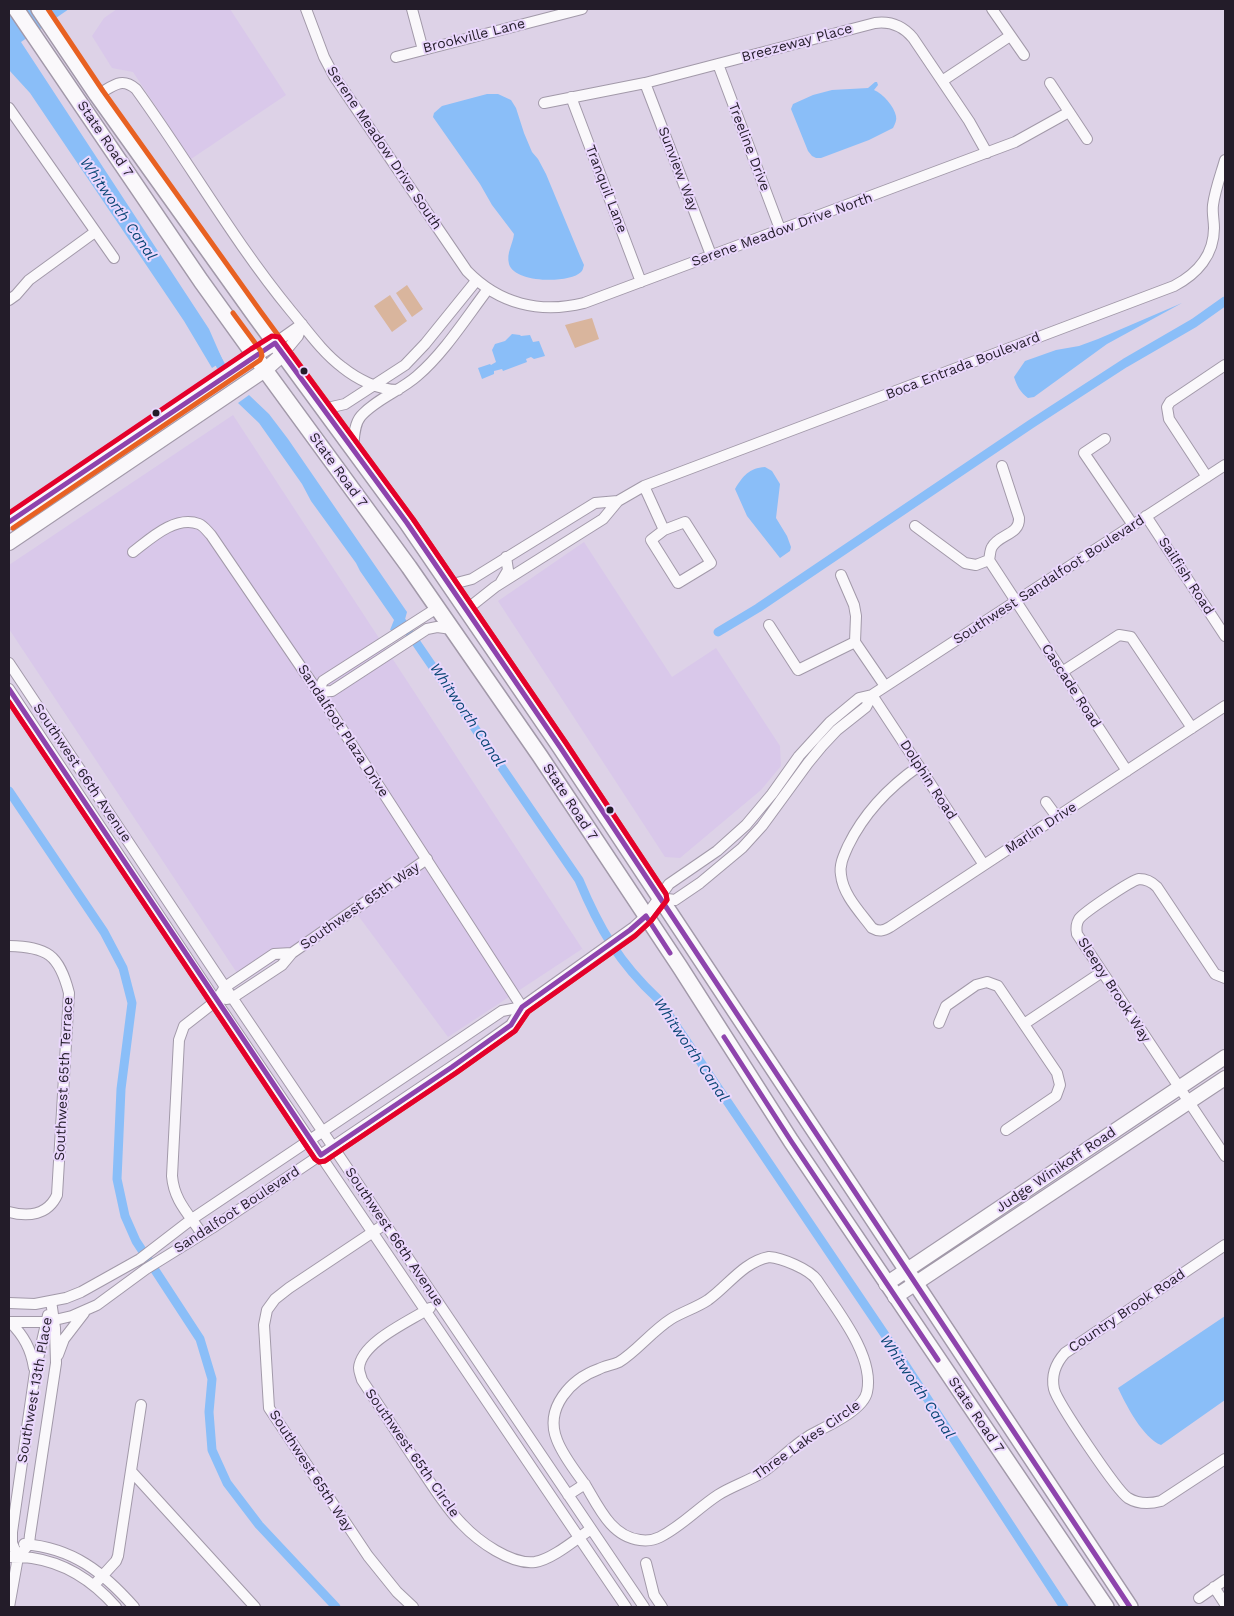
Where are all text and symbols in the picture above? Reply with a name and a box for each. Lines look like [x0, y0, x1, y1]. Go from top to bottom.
street label: Brookville Lane [421, 15, 527, 57]
street label: Breezeway Place [740, 20, 854, 66]
street label: Serene Meadow Drive South [323, 63, 445, 233]
street label: State Road 7 [73, 98, 137, 180]
street label: Treeline Drive [724, 100, 774, 194]
street label: Sunview Way [654, 124, 702, 214]
street label: Tranquil Lane [582, 143, 630, 235]
water label: Whitworth Canal [76, 154, 160, 264]
street label: Serene Meadow Drive North [689, 189, 875, 271]
street label: Boca Entrada Boulevard [883, 329, 1043, 403]
unlabelled marker [299, 366, 309, 376]
unlabelled marker [151, 408, 161, 418]
street label: State Road 7 [305, 429, 371, 511]
street label: Southwest Sandalfoot Boulevard [950, 512, 1148, 648]
street label: Sailfish Road [1155, 534, 1217, 618]
street label: Cascade Road [1038, 641, 1104, 731]
water label: Whitworth Canal [426, 660, 508, 770]
street label: Sandalfoot Plaza Drive [294, 662, 392, 800]
street label: Southwest 66th Avenue [29, 700, 135, 846]
street label: Dolphin Road [896, 737, 960, 823]
street label: State Road 7 [539, 761, 601, 843]
street label: Marlin Drive [1002, 799, 1080, 857]
unlabelled marker [605, 805, 615, 815]
street label: Southwest 65th Way [297, 859, 423, 953]
street label: Sleepy Brook Way [1074, 934, 1154, 1046]
water label: Whitworth Canal [650, 995, 732, 1105]
street label: Southwest 65th Terrace [51, 997, 77, 1161]
street label: Judge Winikoff Road [993, 1124, 1119, 1216]
street label: Sandalfoot Boulevard [171, 1163, 303, 1257]
street label: Southwest 66th Avenue [341, 1164, 447, 1310]
street label: Country Brook Road [1065, 1266, 1189, 1356]
street label: Southwest 13th Place [14, 1316, 56, 1464]
water label: Whitworth Canal [876, 1332, 958, 1442]
street label: State Road 7 [944, 1374, 1008, 1456]
street label: Southwest 65th Circle [361, 1386, 463, 1520]
street label: Three Lakes Circle [750, 1397, 864, 1483]
street label: Southwest 65th Way [265, 1407, 357, 1535]

